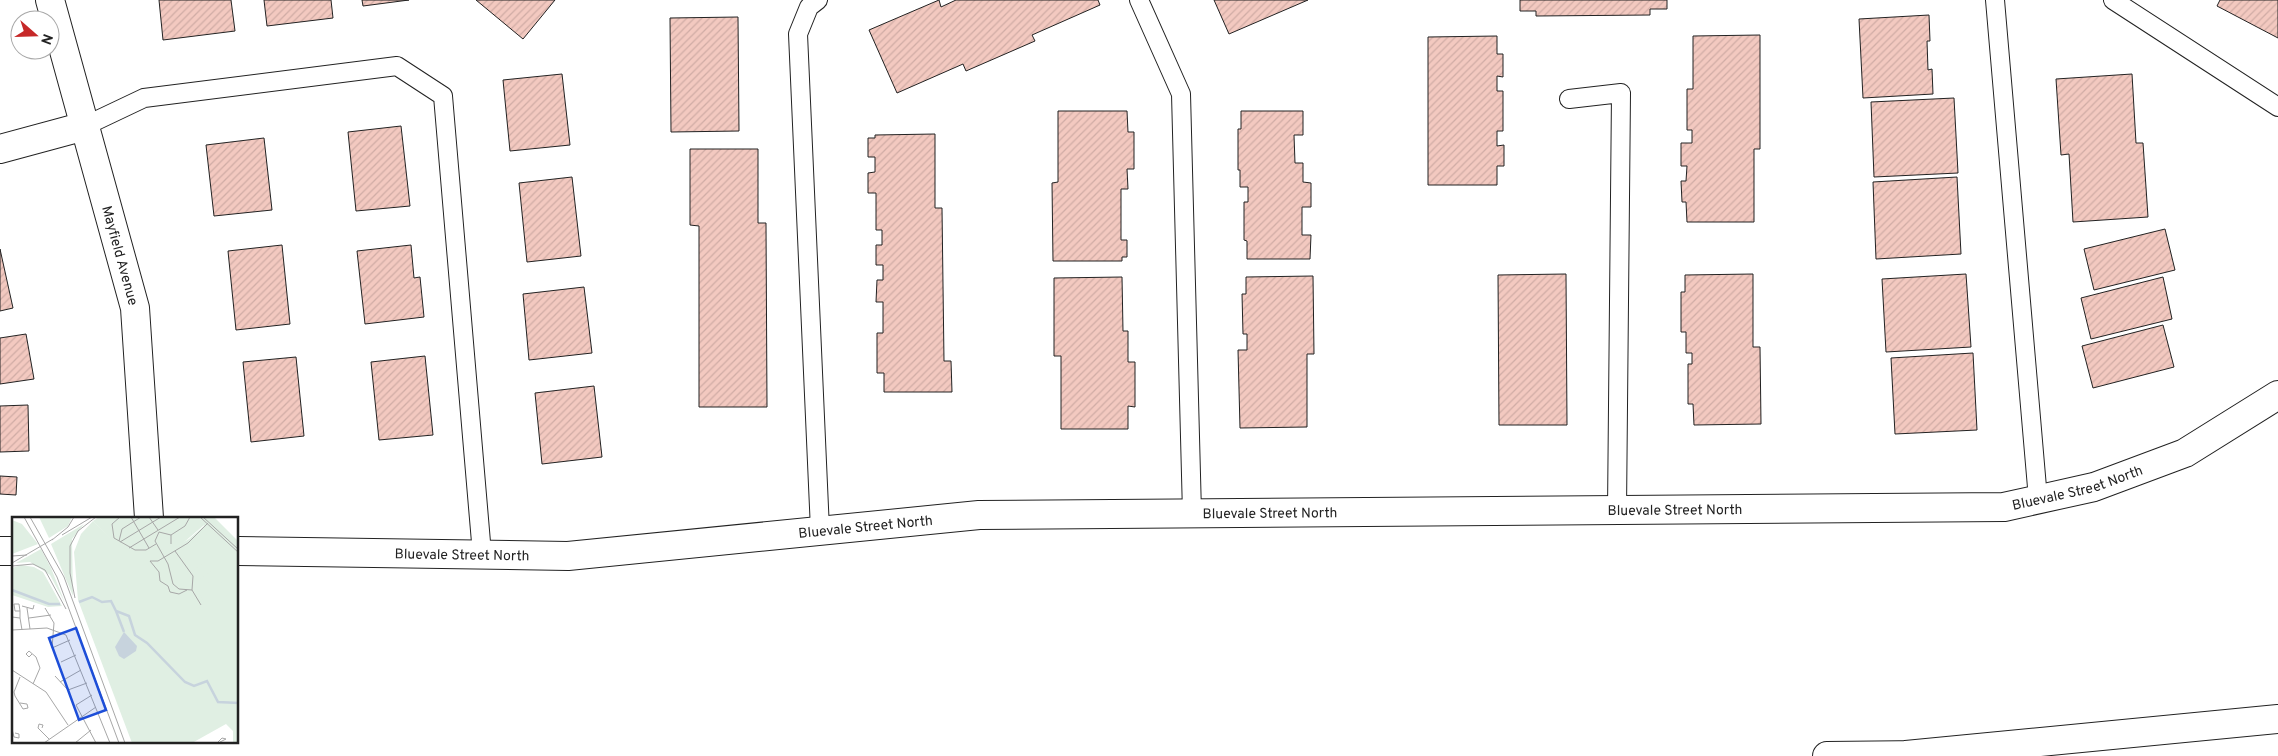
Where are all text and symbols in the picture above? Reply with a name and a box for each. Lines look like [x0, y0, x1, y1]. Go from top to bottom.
north arrow [10, 10, 60, 60]
text: N [36, 31, 56, 47]
street label: Mayfield Avenue [97, 204, 141, 308]
street label: Bluevale Street North [2011, 463, 2145, 515]
street label: Bluevale Street North [1607, 502, 1742, 520]
street label: Bluevale Street North [1202, 505, 1337, 523]
street label: Bluevale Street North [798, 513, 934, 543]
inset map [12, 517, 239, 744]
street label: Bluevale Street North [394, 546, 530, 565]

